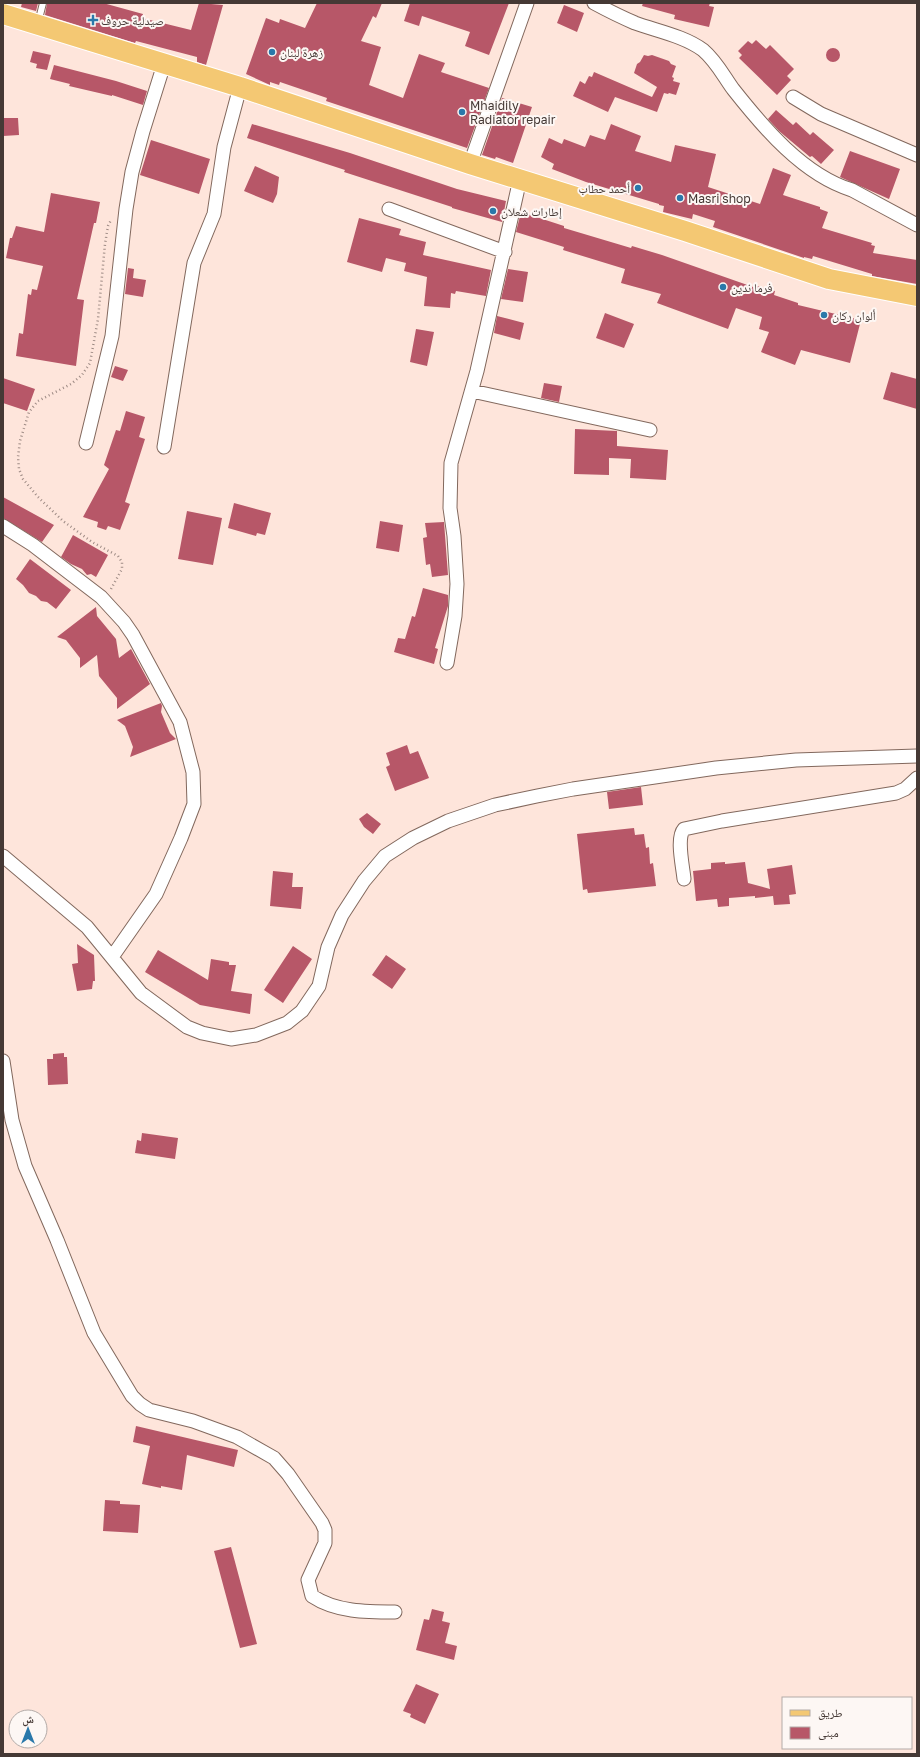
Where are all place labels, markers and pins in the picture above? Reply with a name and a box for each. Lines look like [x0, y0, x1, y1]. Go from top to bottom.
place label: صيدلية حروف [101, 13, 164, 28]
marker: صيدلية حروف [88, 15, 98, 25]
place label: زهرة لبنان [280, 45, 323, 60]
marker: زهرة لبنان [267, 47, 277, 57]
place label: Mhaidily Radiator repair [470, 98, 556, 127]
marker: Mhaidily Radiator repair [457, 107, 467, 117]
place label: أحمد حطاب [578, 181, 630, 196]
marker: أحمد حطاب [633, 183, 643, 193]
place label: Masri shop [688, 191, 751, 206]
marker: Masri shop [675, 193, 685, 203]
place label: إطارات شعلان [501, 204, 562, 219]
marker: إطارات شعلان [488, 206, 498, 216]
place label: فرما ندين [731, 280, 773, 295]
marker: فرما ندين [718, 282, 728, 292]
place label: ألوان ركان [832, 308, 876, 323]
marker: ألوان ركان [819, 310, 829, 320]

